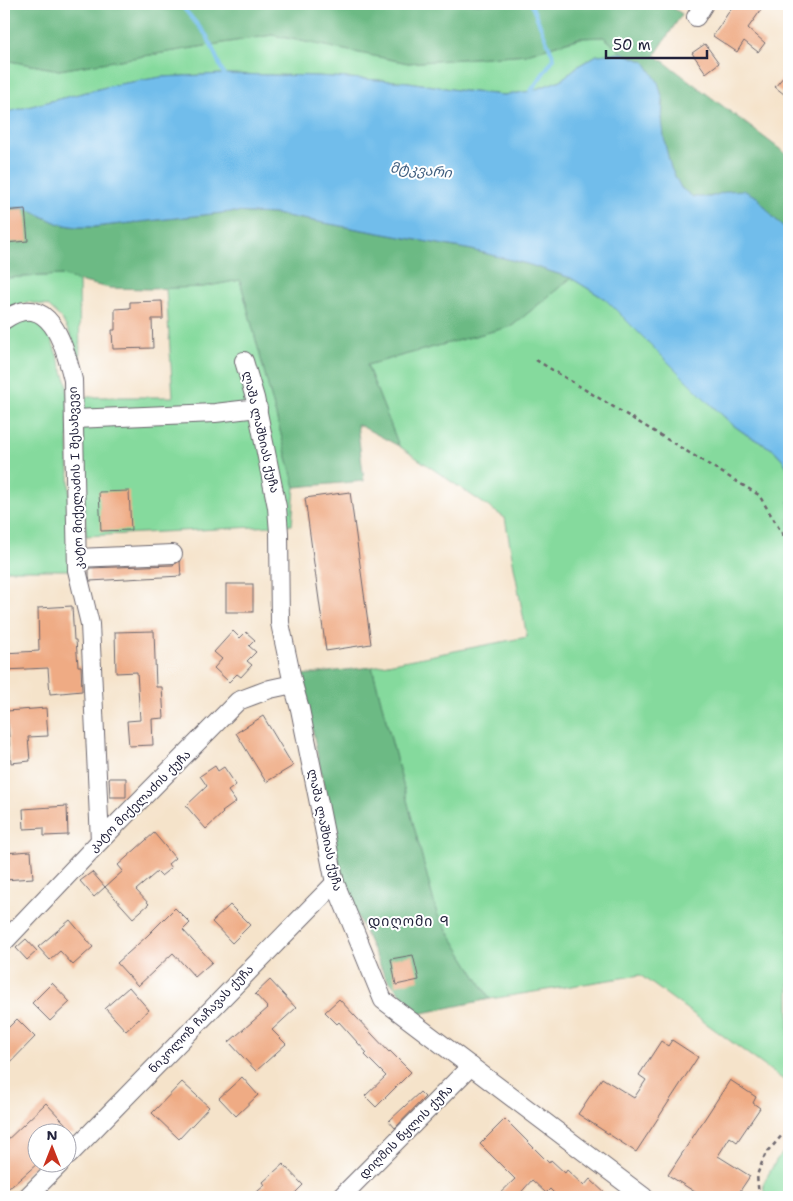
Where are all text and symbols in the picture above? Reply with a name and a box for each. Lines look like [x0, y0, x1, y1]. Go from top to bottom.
scale bar [606, 28, 707, 60]
text: 50 m [613, 35, 651, 55]
water label: მტკვარი [389, 158, 454, 182]
street label: ლაშა ლაშხიას ქუჩა [239, 369, 283, 495]
street label: კატო მიქელაძის I შესახვევი [65, 386, 87, 570]
street label: კატო მიქელაძის ქუჩა [86, 747, 194, 855]
street label: ლაშა ლაშხიას ქუჩა [304, 767, 346, 893]
district label: დიღომი 9 [368, 912, 450, 930]
street label: ნიკოლოზ ჩაჩავას ქუჩა [145, 961, 257, 1077]
street label: დიღმის წყლის ქუჩა [356, 1082, 456, 1182]
north arrow [28, 1124, 78, 1174]
text: N [46, 1126, 58, 1144]

